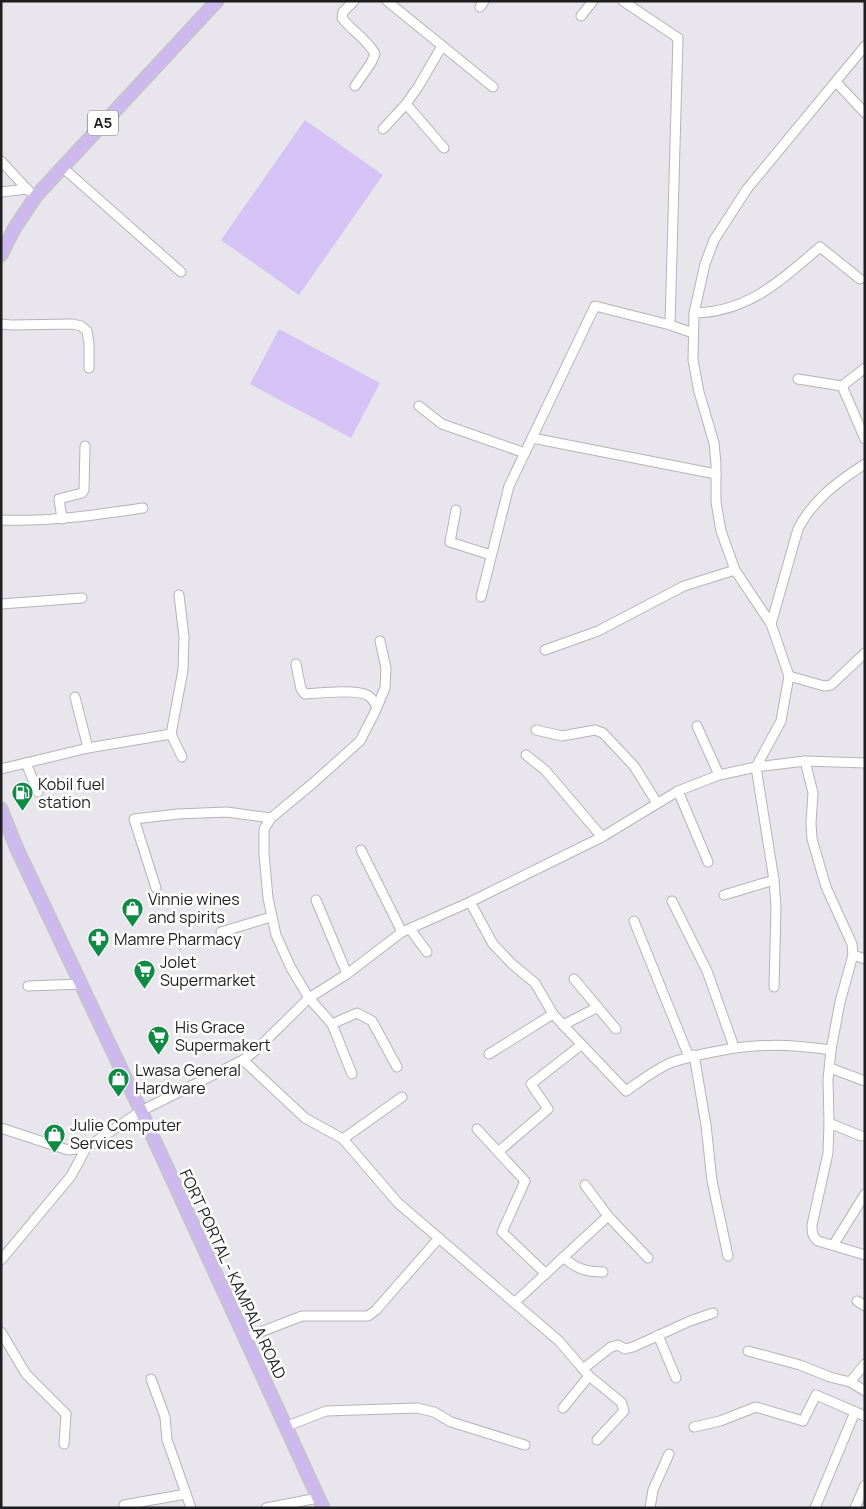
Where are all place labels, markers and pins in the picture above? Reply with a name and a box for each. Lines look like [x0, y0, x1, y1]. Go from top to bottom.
place label: Kobil fuel station [38, 773, 105, 813]
fuel station icon: Kobil fuel station [10, 781, 34, 812]
place label: Vinnie wines and spirits [148, 888, 240, 928]
shop icon: Vinnie wines and spirits [120, 896, 144, 927]
pharmacy icon: Mamre Pharmacy [86, 927, 110, 958]
place label: Mamre Pharmacy [114, 928, 242, 950]
place label: Jolet Supermarket [160, 951, 256, 991]
supermarket icon: Jolet Supermarket [132, 959, 156, 990]
place label: His Grace Supermakert [175, 1016, 271, 1056]
supermarket icon: His Grace Supermakert [147, 1024, 171, 1055]
place label: Lwasa General Hardware [135, 1059, 241, 1099]
shop icon: Lwasa General Hardware [107, 1067, 131, 1098]
place label: Julie Computer Services [70, 1114, 182, 1154]
shop icon: Julie Computer Services [42, 1122, 66, 1153]

